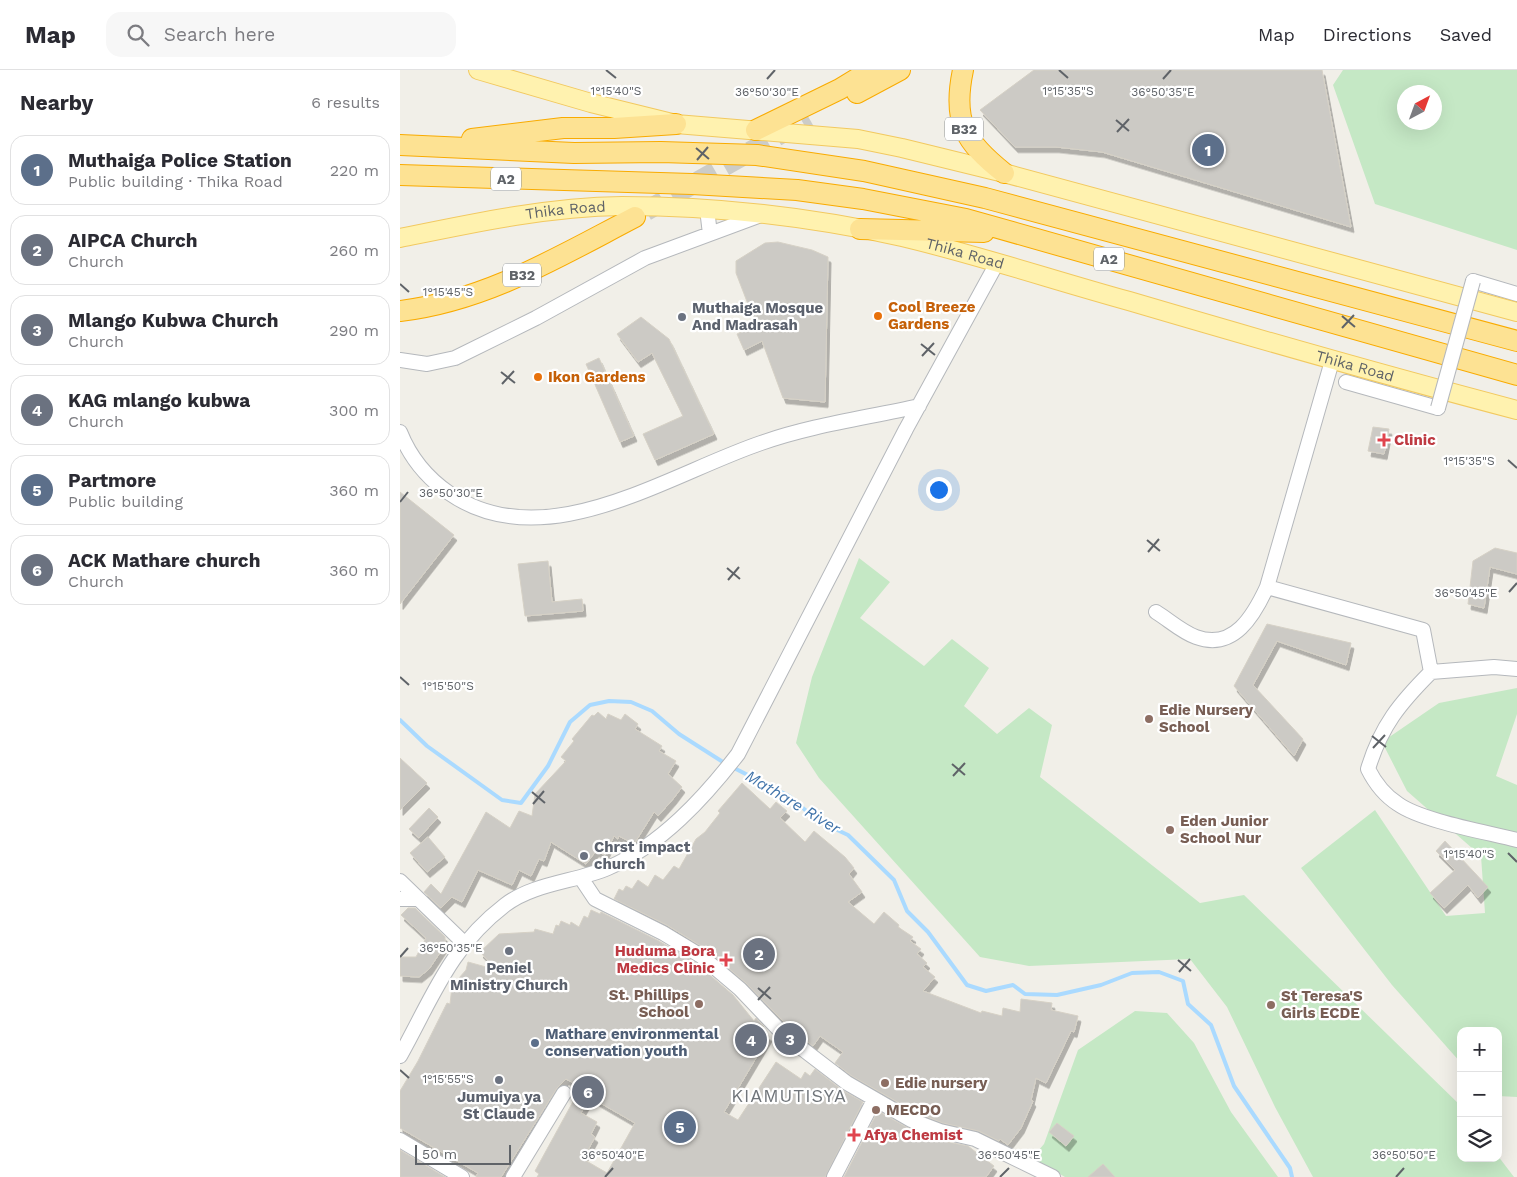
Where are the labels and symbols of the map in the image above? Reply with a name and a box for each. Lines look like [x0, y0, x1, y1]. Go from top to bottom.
text: 1°15'40"S [591, 84, 641, 98]
text: 1°15'35"S [1042, 84, 1094, 98]
text: 36°50'30"E [735, 85, 799, 99]
text: 36°50'35"E [1131, 85, 1195, 99]
north arrow [1397, 85, 1442, 130]
road number: B32 [945, 118, 983, 140]
pin: 1 [1192, 131, 1224, 169]
road number: A2 [491, 168, 521, 190]
street label: Thika Road [524, 197, 606, 223]
street label: Thika Road [924, 234, 1006, 273]
road number: A2 [1094, 248, 1124, 270]
road number: B32 [503, 264, 541, 286]
text: 1°15'45"S [423, 285, 473, 299]
place label: Cool Breeze Gardens [888, 298, 976, 333]
place label: Muthaiga Mosque And Madrasah [692, 299, 823, 334]
marker: Cool Breeze Gardens [872, 310, 884, 322]
marker: Muthaiga Mosque And Madrasah [676, 311, 688, 323]
street label: Thika Road [1314, 347, 1396, 386]
place label: Ikon Gardens [548, 368, 646, 386]
marker: Ikon Gardens [532, 371, 544, 383]
place label: Clinic [1394, 431, 1436, 449]
marker: Clinic [1378, 434, 1390, 446]
text: 1°15'35"S [1443, 454, 1495, 468]
your location [926, 477, 952, 503]
text: 36°50'30"E [419, 486, 483, 500]
text: 36°50'45"E [1435, 586, 1498, 600]
text: 1°15'50"S [422, 679, 474, 693]
place label: Edie Nursery School [1159, 701, 1254, 736]
marker: Edie Nursery School [1143, 713, 1155, 725]
water label: Mathare River [742, 766, 845, 838]
place label: Eden Junior School Nur [1180, 812, 1269, 847]
marker: Eden Junior School Nur [1164, 824, 1176, 836]
place label: Chrst impact church [594, 838, 691, 873]
text: 1°15'40"S [1444, 847, 1494, 861]
marker: Chrst impact church [578, 850, 590, 862]
pin: 2 [743, 935, 775, 973]
text: 36°50'35"E [419, 941, 483, 955]
place label: Huduma Bora Medics Clinic [615, 942, 715, 977]
marker: Peniel Ministry Church [503, 945, 515, 957]
marker: Huduma Bora Medics Clinic [719, 953, 733, 967]
place label: Peniel Ministry Church [450, 959, 568, 994]
place label: St. Phillips School [609, 986, 689, 1021]
place label: St Teresa'S Girls ECDE [1281, 987, 1363, 1022]
marker: St. Phillips School [693, 998, 705, 1010]
marker: St Teresa'S Girls ECDE [1265, 999, 1277, 1011]
pin: 3 [774, 1020, 806, 1058]
pin: 4 [735, 1021, 767, 1059]
place label: Mathare environmental conservation youth [545, 1025, 719, 1060]
marker: Mathare environmental conservation youth [529, 1037, 541, 1049]
text: 1°15'55"S [422, 1072, 474, 1086]
pin: 6 [572, 1073, 604, 1111]
marker: Jumuiya ya St Claude [493, 1074, 505, 1086]
place label: Edie nursery [895, 1074, 988, 1092]
marker: Edie nursery [879, 1077, 891, 1089]
district label: KIAMUTISYA [731, 1085, 847, 1106]
place label: Jumuiya ya St Claude [457, 1088, 541, 1123]
place label: MECDO [886, 1101, 941, 1119]
marker: MECDO [870, 1104, 882, 1116]
pin: 5 [664, 1108, 696, 1146]
place label: Afya Chemist [864, 1126, 963, 1144]
marker: Afya Chemist [848, 1129, 860, 1141]
scale bar [415, 1142, 511, 1165]
text: 36°50'40"E [581, 1148, 645, 1162]
text: 36°50'45"E [978, 1148, 1041, 1162]
text: 36°50'50"E [1372, 1148, 1436, 1162]

